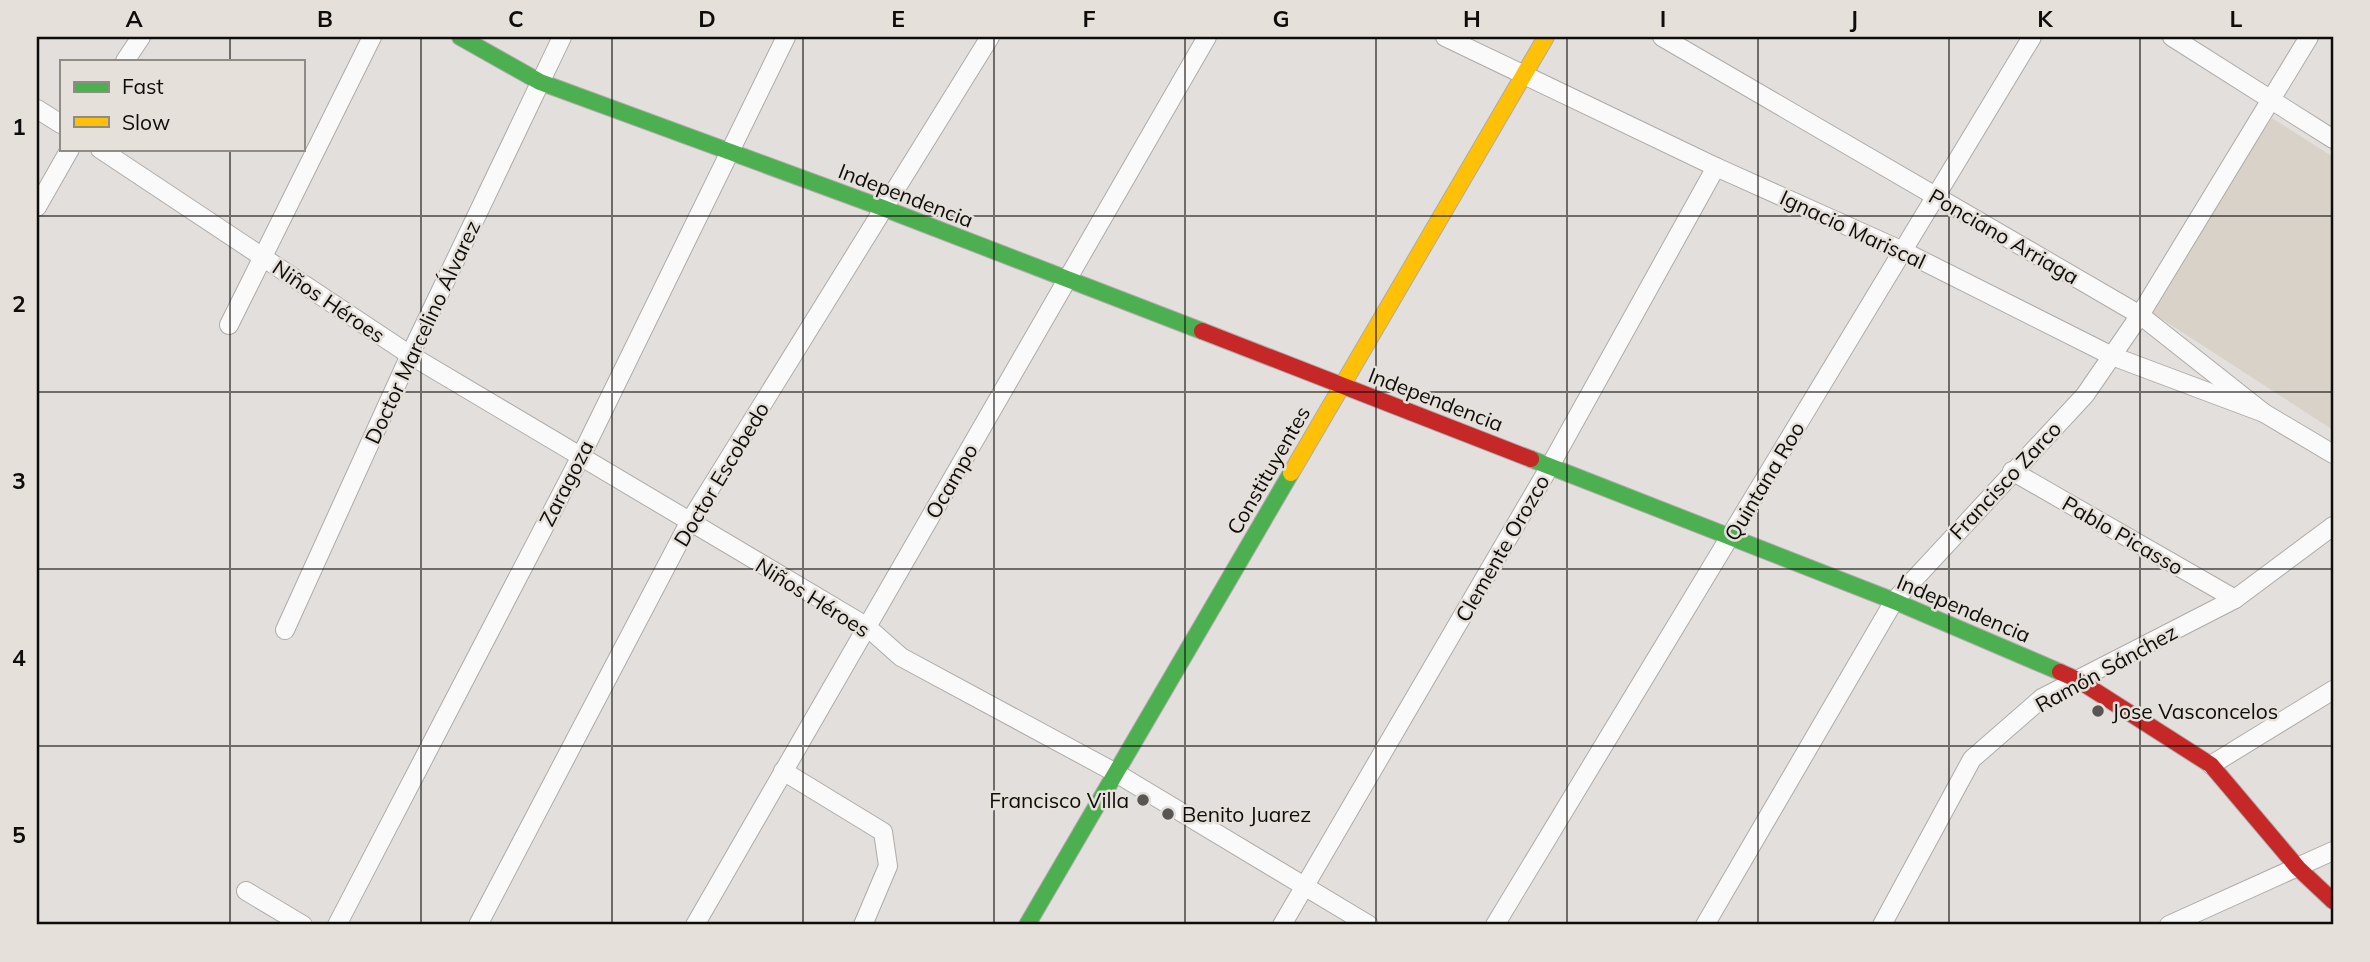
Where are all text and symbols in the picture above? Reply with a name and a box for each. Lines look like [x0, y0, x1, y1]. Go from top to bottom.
text: A [125, 4, 143, 33]
text: B [317, 4, 333, 33]
text: C [508, 4, 524, 33]
text: D [698, 4, 716, 33]
text: E [891, 4, 905, 33]
text: F [1082, 4, 1096, 33]
text: G [1272, 4, 1290, 33]
text: H [1463, 4, 1481, 33]
text: I [1660, 4, 1666, 33]
text: J [1850, 4, 1858, 33]
text: K [2037, 4, 2054, 33]
text: L [2230, 4, 2243, 33]
legend [60, 60, 304, 150]
text: Fast [122, 73, 164, 99]
text: Slow [122, 109, 170, 135]
text: 1 [12, 112, 26, 141]
street label: Independencia [835, 157, 977, 233]
street label: Ponciano Arriaga [1924, 183, 2084, 289]
street label: Ignacio Mariscal [1776, 184, 1930, 274]
street label: Doctor Marcelino Álvarez [359, 216, 485, 448]
street label: Niños Héroes [268, 254, 390, 348]
text: 2 [12, 289, 26, 318]
street label: Independencia [1365, 361, 1507, 437]
street label: Doctor Escobedo [668, 397, 774, 551]
street label: Constituyentes [1221, 401, 1315, 539]
street label: Francisco Zarco [1944, 416, 2066, 544]
street label: Quintana Roo [1718, 417, 1810, 545]
street label: Zaragoza [533, 436, 599, 530]
street label: Ocampo [919, 439, 983, 523]
text: 3 [12, 466, 26, 495]
street label: Clemente Orozco [1449, 470, 1555, 626]
street label: Pablo Picasso [2058, 490, 2188, 580]
street label: Niños Héroes [751, 552, 875, 642]
street label: Independencia [1893, 568, 2035, 648]
street label: Ramón Sánchez [2030, 618, 2182, 718]
text: 4 [12, 643, 26, 672]
place label: Jose Vasconcelos [2112, 698, 2278, 724]
marker: Jose Vasconcelos [2090, 703, 2106, 719]
place label: Francisco Villa [989, 787, 1129, 813]
marker: Francisco Villa [1135, 792, 1151, 808]
place label: Benito Juarez [1182, 801, 1311, 827]
marker: Benito Juarez [1160, 806, 1176, 822]
text: 5 [12, 820, 26, 849]

